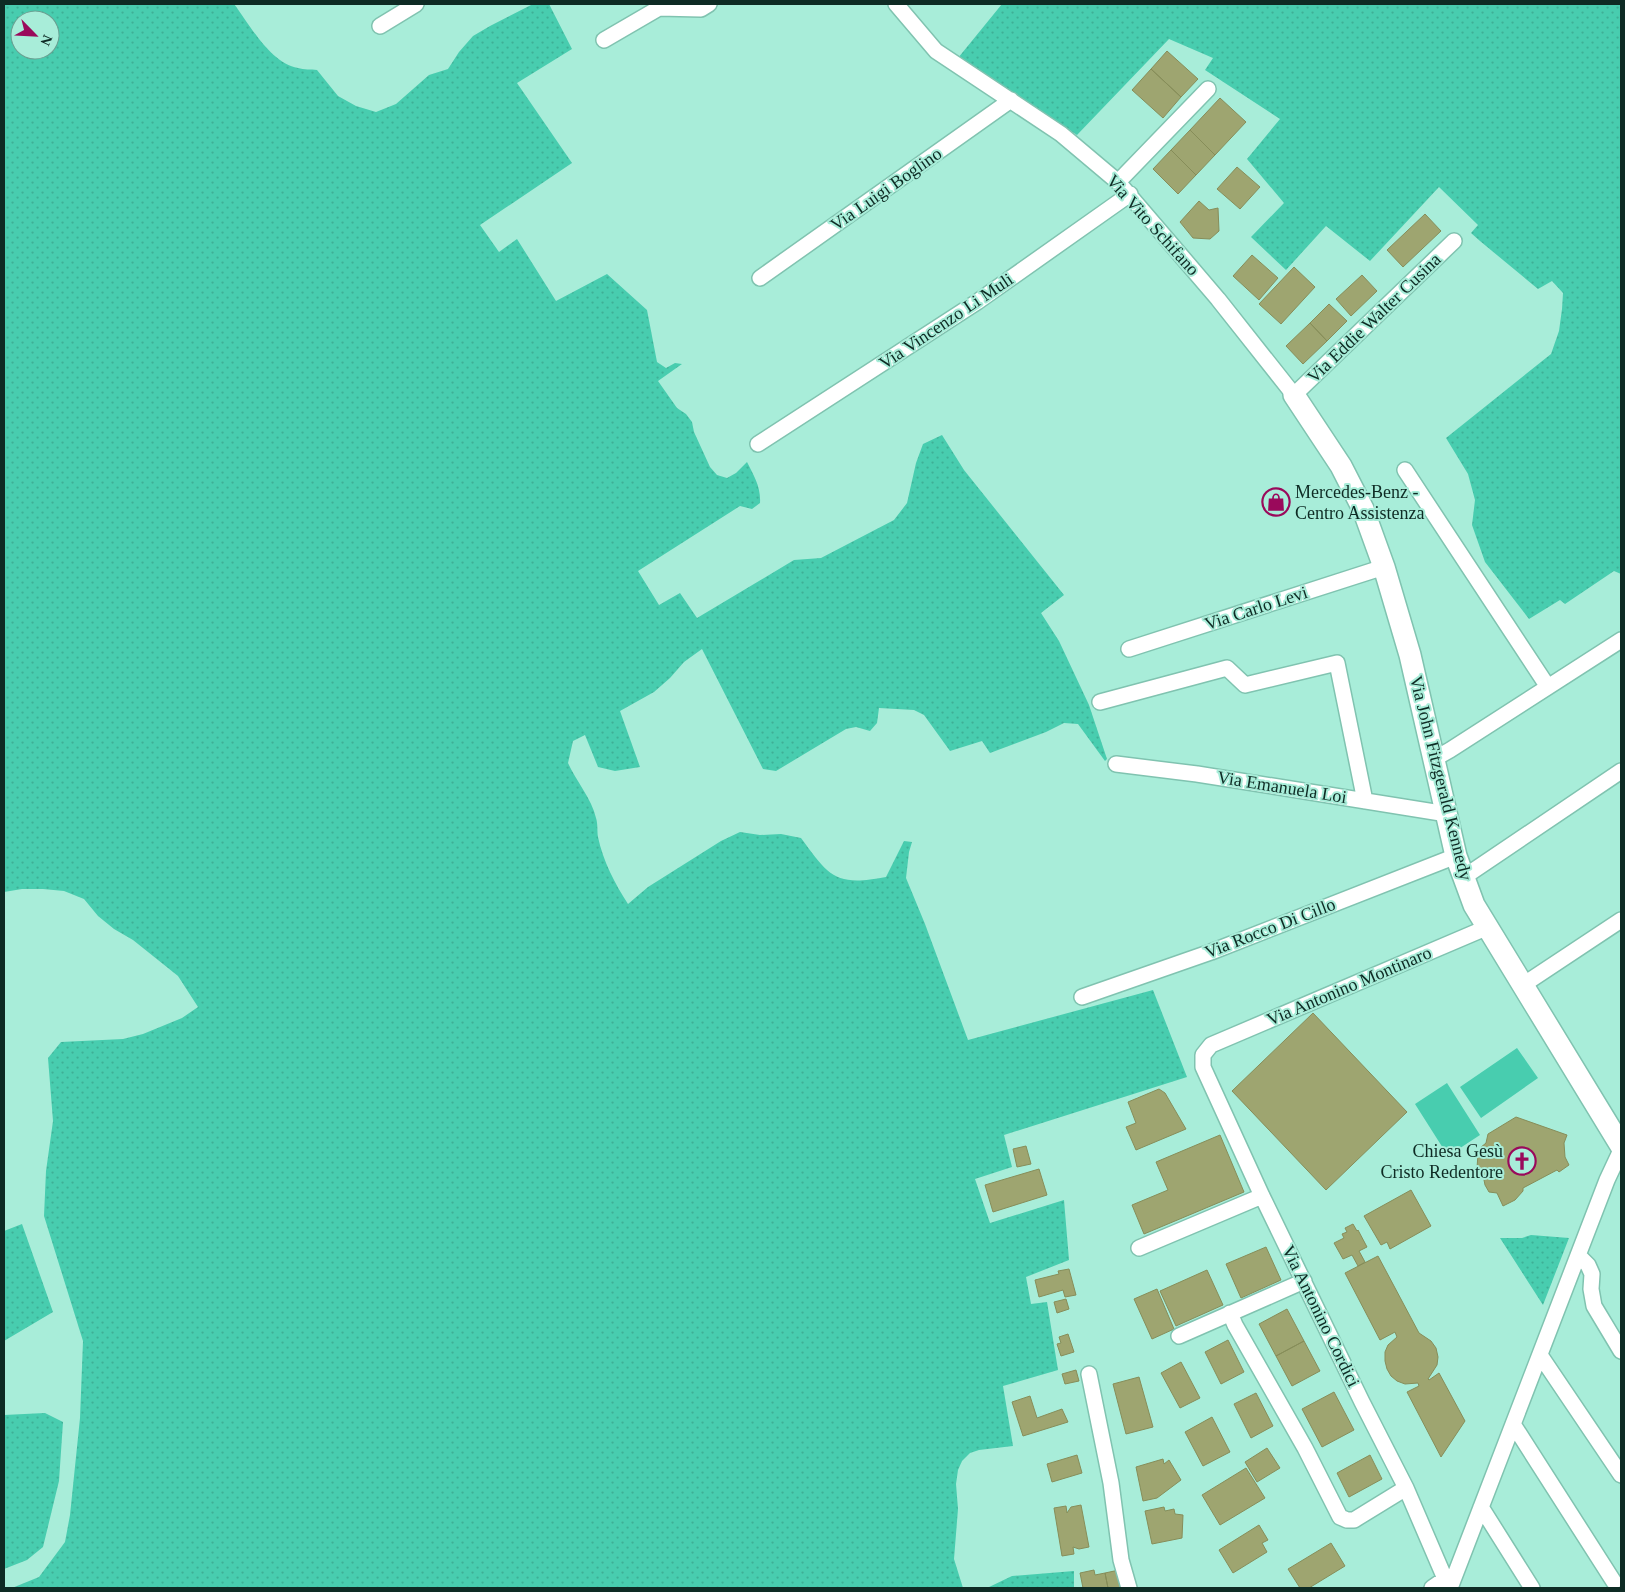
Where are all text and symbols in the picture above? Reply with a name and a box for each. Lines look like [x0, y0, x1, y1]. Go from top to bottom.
north arrow [10, 10, 60, 60]
text: N [38, 32, 55, 48]
street label: Via Luigi Boglino [827, 143, 945, 235]
street label: Via Vito Schifano [1103, 171, 1203, 279]
street label: Via Eddie Walter Cusina [1303, 249, 1445, 387]
street label: Via Vincenzo Li Muli [875, 269, 1017, 373]
place label: Mercedes-Benz - Centro Assistenza [1295, 482, 1424, 523]
shop icon: Mercedes-Benz - Centro Assistenza [1261, 487, 1291, 517]
street label: Via Carlo Levi [1202, 582, 1310, 634]
street label: Via John Fitzgerald Kennedy [1406, 674, 1476, 882]
street label: Via Emanuela Loi [1216, 767, 1348, 807]
street label: Via Rocco Di Cillo [1202, 894, 1338, 962]
street label: Via Antonino Montinaro [1264, 942, 1434, 1030]
place label: Chiesa Gesù Cristo Redentore [1381, 1141, 1503, 1182]
church icon: Chiesa Gesù Cristo Redentore [1507, 1146, 1537, 1176]
street label: Via Antonino Cordici [1278, 1242, 1364, 1390]

